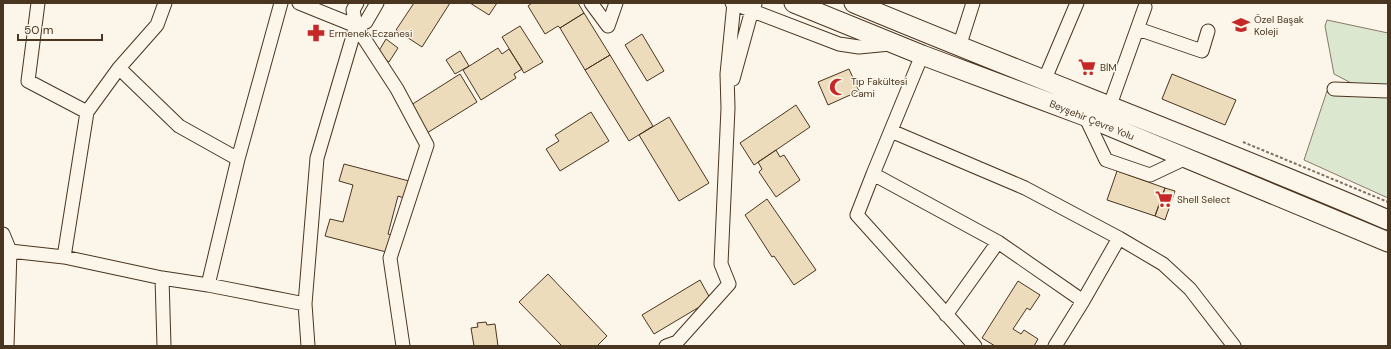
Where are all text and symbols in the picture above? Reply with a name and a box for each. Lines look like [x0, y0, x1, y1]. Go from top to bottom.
place label: Özel Başak Koleji [1254, 13, 1304, 38]
school or university icon: Özel Başak Koleji [1231, 15, 1251, 35]
scale bar [18, 16, 102, 42]
text: 50 m [24, 22, 53, 38]
pharmacy icon: Ermenek Eczanesi [306, 23, 326, 43]
place label: Ermenek Eczanesi [329, 27, 412, 40]
supermarket icon: BİM [1077, 57, 1097, 77]
place label: BİM [1100, 61, 1117, 74]
place label: Tıp Fakültesi Cami [851, 75, 908, 100]
mosque icon: Tıp Fakültesi Cami [828, 77, 848, 97]
street label: Beyşehir Çevre Yolu [1048, 97, 1137, 143]
supermarket icon: Shell Select [1154, 189, 1174, 209]
place label: Shell Select [1177, 193, 1230, 206]

